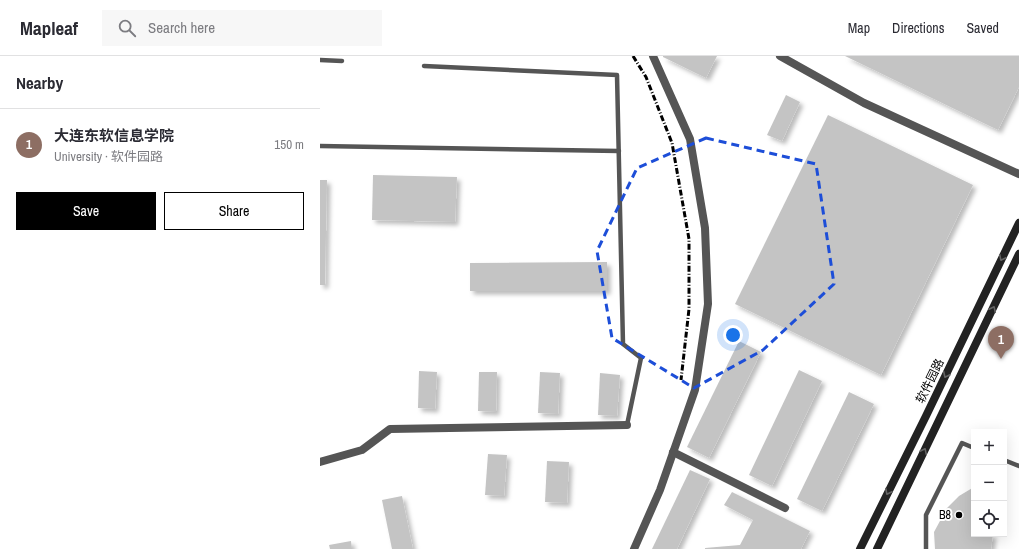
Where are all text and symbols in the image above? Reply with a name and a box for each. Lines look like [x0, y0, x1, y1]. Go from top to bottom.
search box [102, 10, 382, 46]
text: Mapleaf [20, 15, 78, 41]
icon: search [116, 17, 138, 39]
text: Search here [148, 17, 215, 38]
text: Map [848, 19, 870, 37]
text: Directions [892, 19, 944, 37]
text: Saved [966, 19, 999, 37]
text: Nearby [16, 71, 63, 94]
text: 大连东软信息学院 [54, 125, 174, 146]
text: 1 [26, 136, 32, 153]
text: 150 m [274, 136, 304, 153]
text: University · 软件园路 [54, 148, 163, 165]
button: Save [16, 192, 156, 230]
button: Share [164, 192, 304, 230]
one-way arrow [999, 254, 1007, 261]
one-way arrow [988, 305, 996, 313]
your location [723, 325, 743, 345]
pin: 1 [988, 326, 1014, 359]
street label: 软件园路 [912, 356, 948, 406]
one-way arrow [943, 371, 951, 378]
map controls [971, 429, 1007, 537]
button: + [971, 429, 1007, 465]
one-way arrow [919, 448, 927, 455]
button: − [971, 465, 1007, 501]
one-way arrow [886, 487, 893, 495]
button: locate [971, 501, 1007, 537]
place label: B8 [939, 507, 951, 523]
marker: B8 [954, 510, 964, 520]

